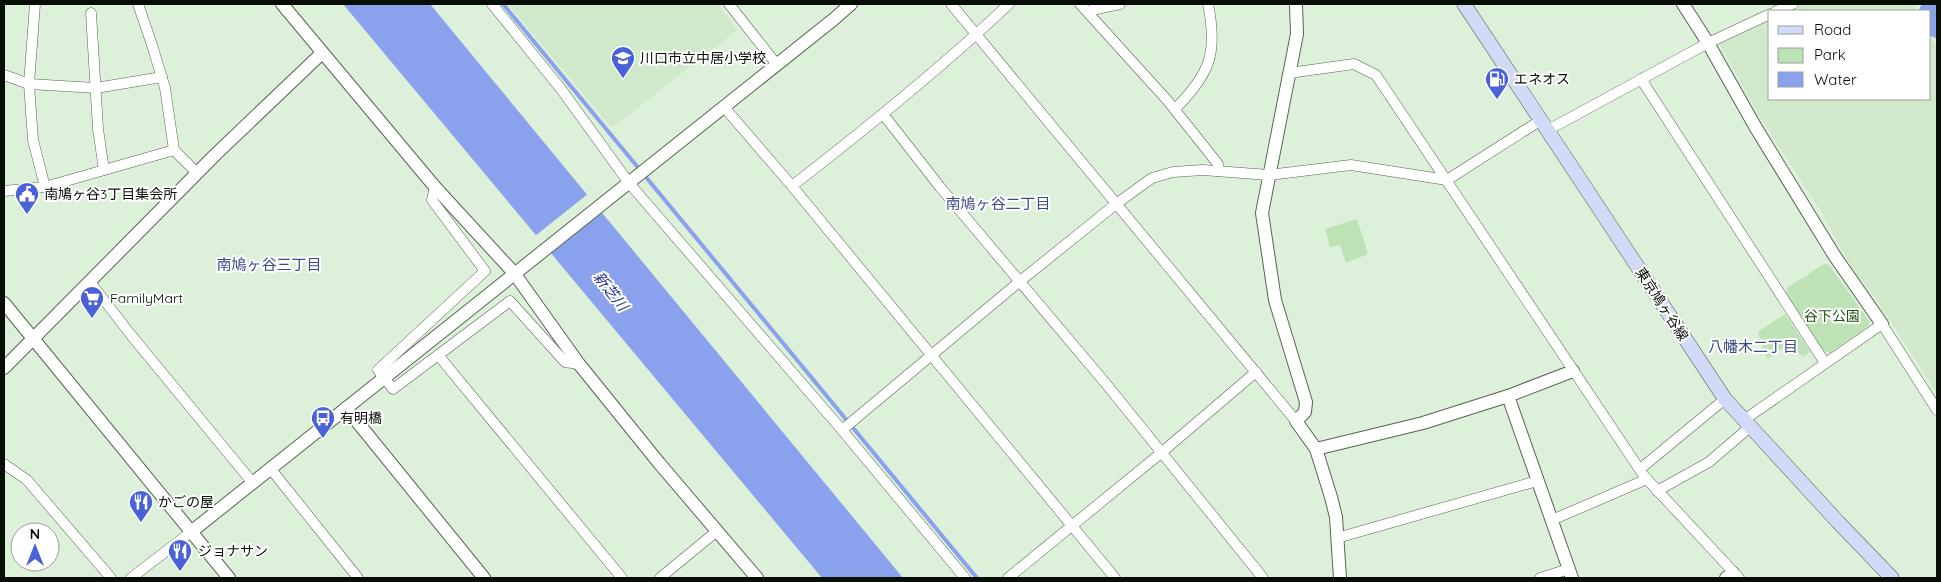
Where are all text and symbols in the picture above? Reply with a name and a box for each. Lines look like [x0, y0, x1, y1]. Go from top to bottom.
legend [1768, 10, 1931, 100]
text: Road [1814, 20, 1851, 39]
school or university icon: 川口市立中居小学校 [610, 45, 636, 79]
text: Park [1814, 45, 1846, 64]
place label: 川口市立中居小学校 [640, 49, 766, 67]
fuel station icon: エネオス [1484, 66, 1510, 100]
place label: エネオス [1514, 70, 1570, 88]
text: Water [1814, 70, 1857, 89]
public building icon: 南鳩ヶ谷3丁目集会所 [14, 181, 40, 215]
place label: 南鳩ヶ谷3丁目集会所 [44, 185, 177, 203]
district label: 南鳩ヶ谷二丁目 [945, 194, 1051, 213]
district label: 南鳩ヶ谷三丁目 [216, 255, 322, 274]
street label: 東京鳩ヶ谷線 [1632, 264, 1692, 344]
water label: 新芝川 [590, 267, 634, 316]
supermarket icon: FamilyMart [79, 285, 105, 319]
place label: FamilyMart [110, 289, 183, 307]
park label: 谷下公園 [1804, 307, 1860, 325]
district label: 八幡木二丁目 [1708, 337, 1798, 356]
bus stop icon: 有明橋 [310, 405, 336, 439]
place label: 有明橋 [340, 409, 382, 427]
restaurant icon: かごの屋 [128, 489, 154, 523]
place label: かごの屋 [158, 493, 214, 511]
north arrow [10, 522, 60, 572]
text: N [30, 525, 40, 543]
restaurant icon: ジョナサン [167, 538, 193, 572]
place label: ジョナサン [198, 542, 268, 560]

